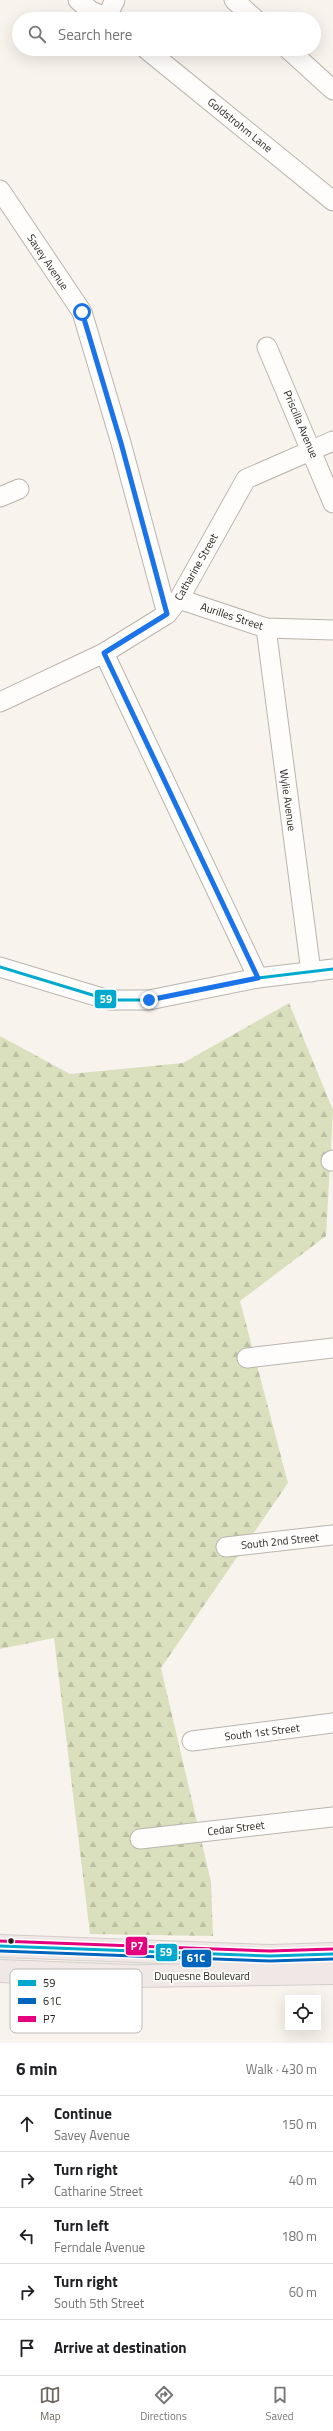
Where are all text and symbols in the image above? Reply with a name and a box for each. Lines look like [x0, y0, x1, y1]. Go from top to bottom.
search box [12, 12, 321, 56]
icon: search [26, 23, 48, 45]
text: Search here [58, 23, 132, 46]
street label: Goldstrohm Lane [204, 94, 276, 156]
street label: Savey Avenue [23, 231, 73, 293]
route start [73, 303, 91, 321]
street label: Priscilla Avenue [279, 388, 323, 461]
street label: Catharine Street [170, 530, 222, 604]
street label: Aurilles Street [199, 598, 266, 634]
street label: Wylie Avenue [276, 768, 300, 832]
line badge: 59 [94, 989, 117, 1009]
text: 59 [100, 991, 112, 1007]
route end [140, 991, 158, 1009]
street label: South 2nd Street [240, 1529, 320, 1553]
street label: South 1st Street [223, 1719, 301, 1745]
street label: Cedar Street [207, 1817, 266, 1839]
unlabelled marker [6, 1936, 16, 1946]
line badge: P7 [125, 1936, 148, 1956]
text: P7 [131, 1938, 143, 1954]
line badge: 59 [155, 1943, 178, 1962]
text: 59 [160, 1944, 172, 1960]
line badge: 61C [181, 1949, 212, 1968]
text: 61C [187, 1950, 205, 1966]
street label: Duquesne Boulevard [154, 1968, 250, 1984]
legend [10, 1969, 142, 2033]
text: 59 [43, 1975, 55, 1991]
text: 61C [43, 1993, 61, 2009]
map controls [285, 1995, 321, 2031]
button: locate [285, 1995, 321, 2031]
text: P7 [43, 2011, 56, 2027]
text: 6 min [16, 2056, 57, 2082]
text: Walk · 430 m [246, 2059, 317, 2079]
text: Continue [54, 2102, 112, 2125]
icon: ahead [16, 2113, 38, 2135]
text: 150 m [281, 2114, 317, 2134]
text: Savey Avenue [54, 2125, 130, 2145]
text: Turn right [54, 2158, 118, 2181]
icon: right [16, 2169, 38, 2191]
text: 40 m [289, 2170, 317, 2190]
text: Catharine Street [54, 2181, 143, 2201]
text: Turn left [54, 2214, 109, 2237]
icon: left [16, 2225, 38, 2247]
text: 180 m [281, 2226, 317, 2246]
text: Ferndale Avenue [54, 2237, 145, 2257]
text: Turn right [54, 2270, 118, 2293]
icon: right [16, 2281, 38, 2303]
text: 60 m [289, 2282, 317, 2302]
text: South 5th Street [54, 2293, 144, 2313]
text: Arrive at destination [54, 2336, 187, 2359]
icon: arrive [16, 2337, 38, 2359]
tab: Map [39, 2384, 61, 2424]
tab: Directions [140, 2384, 187, 2424]
tab: Saved [266, 2384, 294, 2424]

